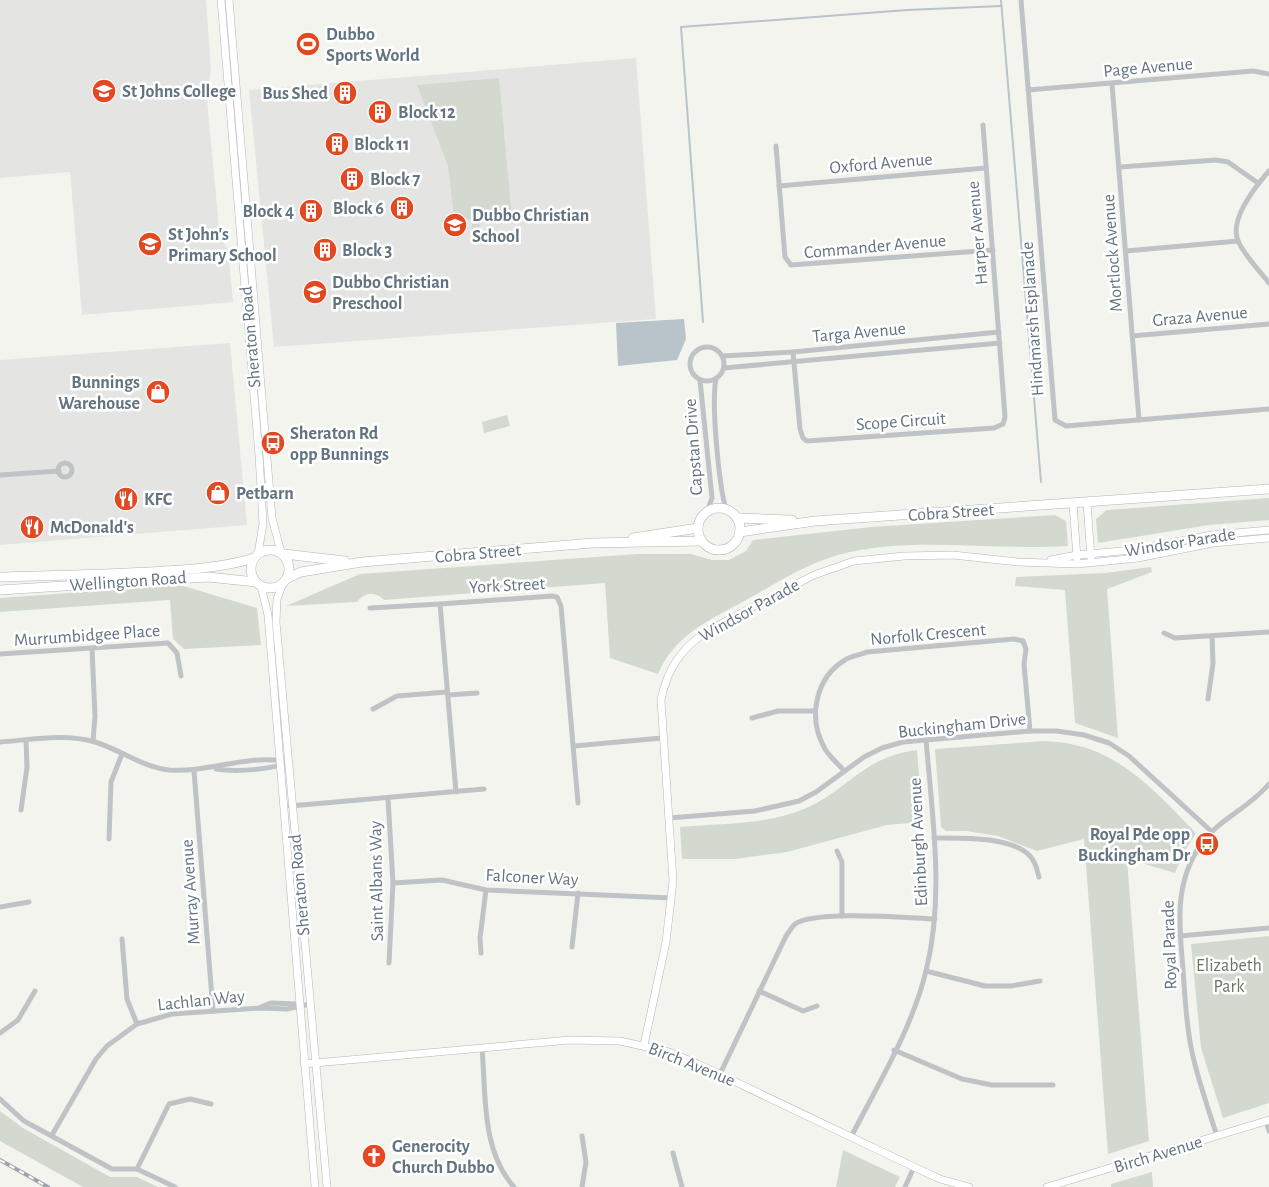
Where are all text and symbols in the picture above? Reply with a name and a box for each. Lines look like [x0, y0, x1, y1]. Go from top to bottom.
place label: Dubbo Sports World [326, 26, 420, 65]
sports icon: Dubbo Sports World [295, 31, 321, 57]
street label: Page Avenue [1103, 55, 1194, 81]
school or university icon: St Johns College [91, 78, 117, 104]
building icon: Bus Shed [332, 80, 358, 106]
place label: St Johns College [122, 83, 236, 101]
place label: Bus Shed [262, 85, 329, 103]
building icon: Block 12 [367, 99, 393, 125]
place label: Block 12 [398, 104, 456, 122]
building icon: Block 11 [324, 131, 350, 157]
place label: Block 11 [354, 136, 410, 154]
street label: Oxford Avenue [829, 151, 933, 177]
building icon: Block 7 [339, 166, 365, 192]
place label: Block 7 [370, 171, 421, 189]
street label: Harper Avenue [964, 180, 992, 286]
street label: Mortlock Avenue [1100, 193, 1126, 312]
building icon: Block 6 [389, 195, 415, 221]
building icon: Block 4 [298, 198, 324, 224]
place label: Block 6 [333, 200, 384, 218]
place label: Block 4 [242, 203, 294, 221]
place label: Dubbo Christian School [472, 207, 589, 246]
school or university icon: Dubbo Christian School [442, 212, 468, 238]
place label: St John's Primary School [168, 226, 277, 265]
school or university icon: St John's Primary School [137, 231, 163, 257]
street label: Commander Avenue [803, 232, 947, 262]
building icon: Block 3 [312, 237, 338, 263]
street label: Hindmarsh Esplanade [1019, 241, 1047, 397]
place label: Block 3 [342, 242, 393, 260]
place label: Dubbo Christian Preschool [332, 274, 449, 313]
school or university icon: Dubbo Christian Preschool [302, 279, 328, 305]
street label: Sheraton Road [238, 285, 264, 389]
street label: Graza Avenue [1152, 304, 1248, 330]
street label: Targa Avenue [812, 320, 907, 346]
place label: Bunnings Warehouse [58, 374, 140, 413]
shop icon: Bunnings Warehouse [145, 379, 171, 405]
street label: Capstan Drive [682, 398, 706, 496]
street label: Scope Circuit [856, 410, 947, 434]
place label: Sheraton Rd opp Bunnings [290, 425, 389, 464]
bus stop icon: Sheraton Rd opp Bunnings [260, 430, 286, 456]
shop icon: Petbarn [205, 480, 231, 506]
place label: Petbarn [236, 485, 294, 503]
restaurant icon: KFC [113, 486, 139, 512]
place label: KFC [144, 491, 173, 509]
street label: Cobra Street [907, 501, 995, 525]
restaurant icon: McDonald's [19, 514, 45, 540]
place label: McDonald's [50, 519, 134, 537]
street label: Windsor Parade [1124, 525, 1237, 561]
street label: Cobra Street [434, 541, 522, 567]
street label: Wellington Road [69, 569, 187, 595]
street label: York Street [468, 575, 546, 597]
street label: Windsor Parade [696, 576, 803, 646]
street label: Norfolk Crescent [870, 621, 987, 649]
street label: Murrumbidgee Place [13, 622, 161, 650]
street label: Buckingham Drive [897, 710, 1027, 742]
street label: Edinburgh Avenue [907, 777, 931, 907]
street label: Saint Albans Way [367, 820, 387, 942]
place label: Royal Pde opp Buckingham Dr [1078, 826, 1191, 865]
bus stop icon: Royal Pde opp Buckingham Dr [1194, 831, 1220, 857]
street label: Sheraton Road [287, 833, 313, 937]
street label: Murray Avenue [178, 839, 204, 945]
street label: Falconer Way [485, 867, 579, 889]
street label: Royal Parade [1159, 900, 1181, 990]
park label: Elizabeth Park [1196, 957, 1262, 996]
street label: Lachlan Way [157, 987, 246, 1015]
street label: Birch Avenue [646, 1039, 737, 1090]
street label: Birch Avenue [1112, 1133, 1205, 1177]
place label: Generocity Church Dubbo [392, 1138, 495, 1177]
church icon: Generocity Church Dubbo [361, 1143, 387, 1169]

